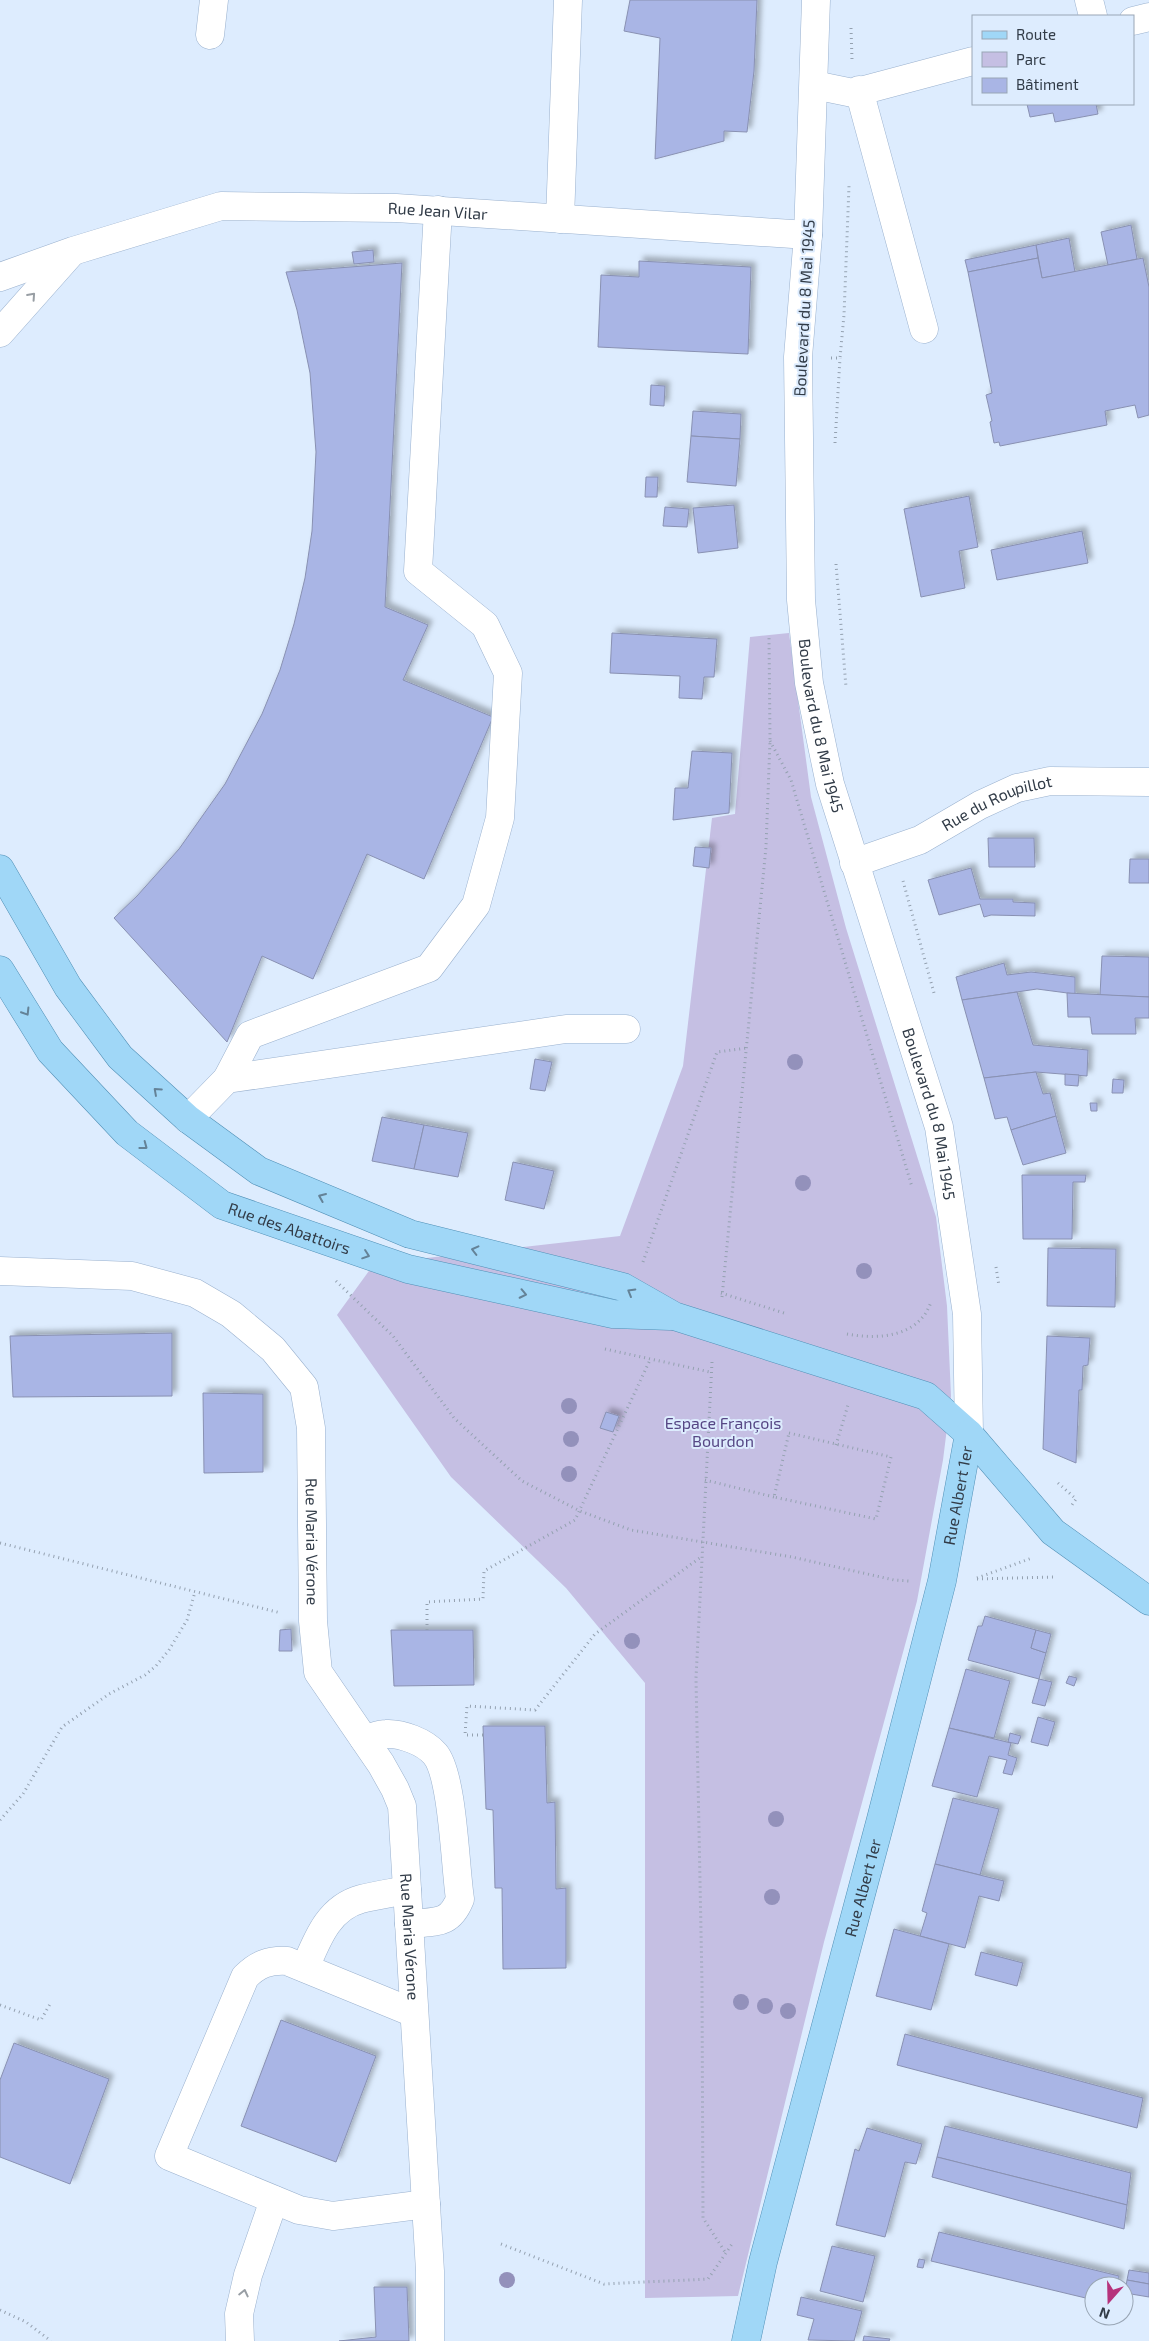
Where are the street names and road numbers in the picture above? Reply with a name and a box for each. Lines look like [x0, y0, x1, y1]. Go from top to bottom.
street label: Rue Jean Vilar [388, 198, 489, 223]
street label: Boulevard du 8 Mai 1945 [789, 219, 818, 397]
street label: Boulevard du 8 Mai 1945 [796, 638, 848, 815]
street label: Rue du Roupillot [938, 771, 1054, 834]
street label: Boulevard du 8 Mai 1945 [899, 1025, 960, 1201]
street label: Rue des Abattoirs [226, 1198, 353, 1257]
street label: Rue Albert 1er [939, 1443, 976, 1547]
street label: Rue Maria Vérone [303, 1478, 323, 1605]
street label: Rue Albert 1er [840, 1836, 884, 1939]
street label: Rue Maria Vérone [397, 1872, 424, 2001]

